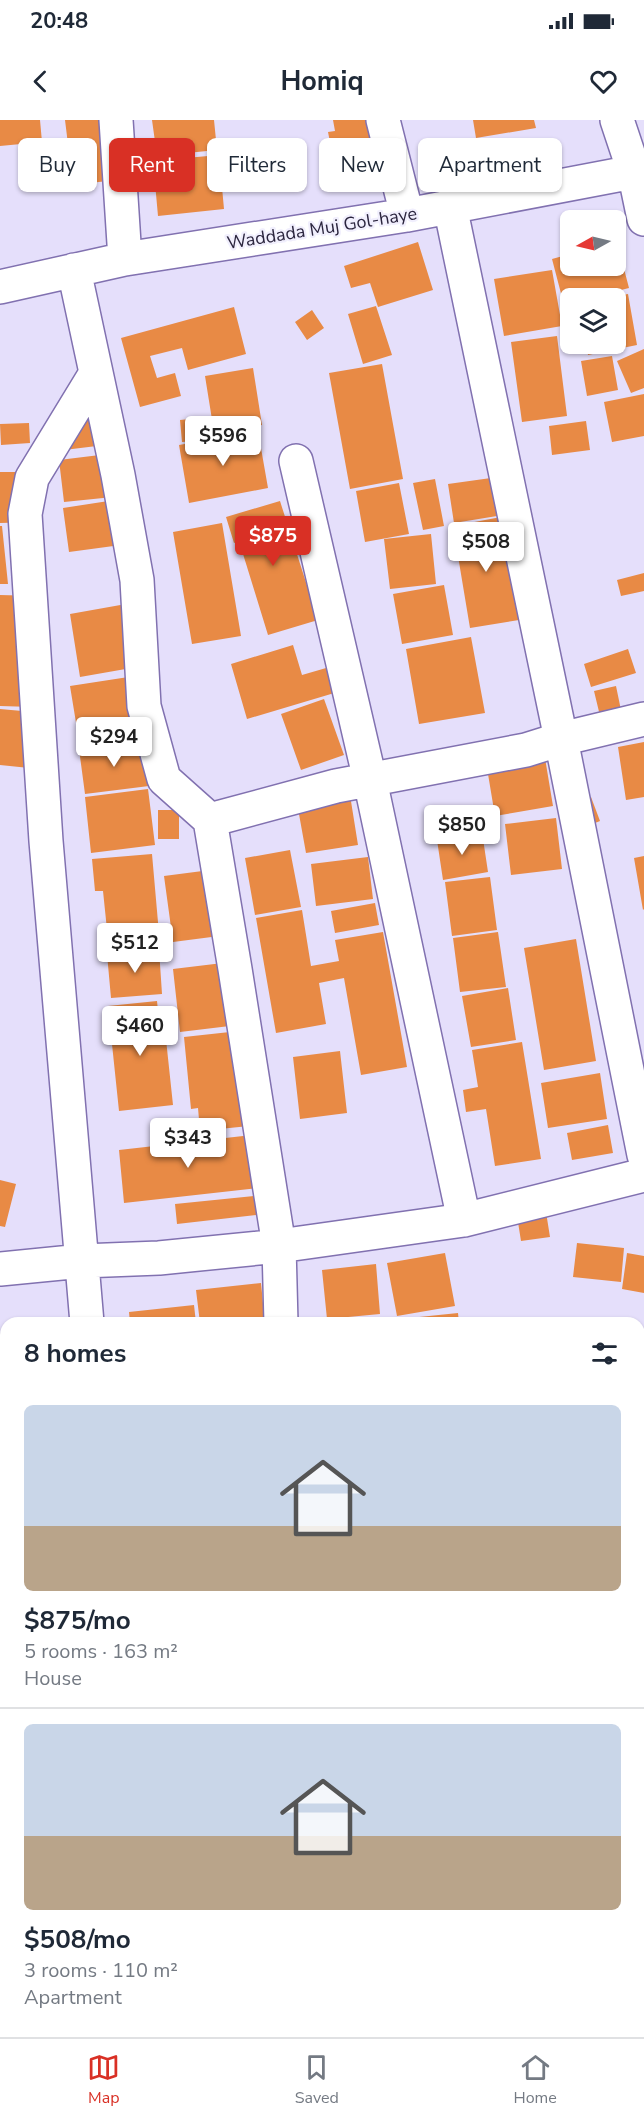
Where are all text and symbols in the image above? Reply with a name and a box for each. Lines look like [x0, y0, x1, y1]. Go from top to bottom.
text: 20:48 [30, 6, 88, 36]
text: Homiq [280, 63, 364, 100]
icon: back [24, 65, 57, 98]
icon: heart [587, 65, 620, 98]
chip: Buy [18, 138, 97, 192]
chip: Rent [109, 138, 195, 192]
chip: Filters [207, 138, 307, 192]
chip: New [319, 138, 406, 192]
chip: Apartment [418, 138, 562, 192]
street label: Waddada Muj Gol-haye [225, 201, 419, 255]
north arrow [560, 210, 626, 276]
map controls [560, 210, 626, 354]
button: layers [560, 288, 626, 354]
pin: $596 [187, 416, 259, 467]
text: $596 [199, 422, 247, 449]
pin: $875 [237, 516, 309, 567]
text: $875 [249, 522, 297, 549]
pin: $508 [450, 522, 522, 573]
text: $508 [462, 528, 510, 555]
pin: $294 [78, 717, 150, 768]
text: $294 [90, 723, 138, 750]
pin: $850 [426, 805, 498, 856]
text: $850 [438, 811, 486, 838]
pin: $512 [99, 923, 171, 974]
text: $512 [111, 929, 159, 956]
pin: $460 [104, 1006, 176, 1057]
text: $460 [116, 1012, 164, 1039]
pin: $343 [152, 1118, 224, 1169]
text: $343 [164, 1124, 212, 1151]
text: 8 homes [24, 1336, 126, 1371]
icon: filters [588, 1337, 621, 1370]
icon: home [269, 1444, 377, 1552]
text: $875/mo [24, 1603, 131, 1638]
text: 5 rooms · 163 m² [24, 1638, 178, 1665]
text: House [24, 1665, 82, 1692]
icon: home [269, 1763, 377, 1871]
text: $508/mo [24, 1922, 131, 1957]
text: 3 rooms · 110 m² [24, 1957, 178, 1984]
text: Apartment [24, 1984, 122, 2011]
tab: Map [87, 2051, 120, 2109]
tab: Saved [295, 2051, 339, 2109]
tab: Home [513, 2051, 557, 2109]

